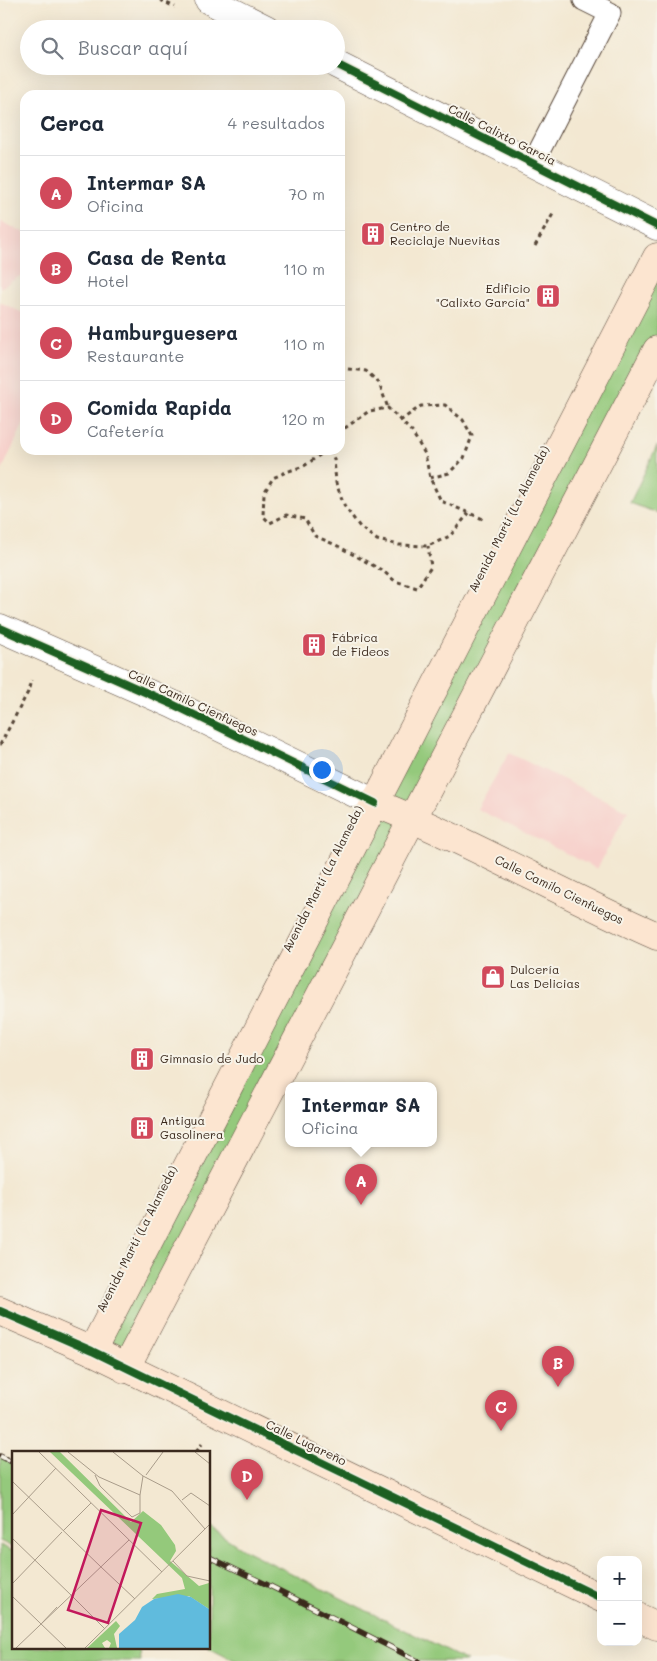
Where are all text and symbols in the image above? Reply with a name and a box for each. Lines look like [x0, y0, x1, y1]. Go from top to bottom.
search box [20, 20, 345, 75]
icon: search [38, 34, 66, 62]
text: Buscar aquí [78, 35, 188, 60]
street label: Calle Calixto García [446, 100, 559, 168]
text: Cerca [40, 109, 105, 136]
text: 4 resultados [228, 112, 325, 133]
text: Intermar SA [87, 170, 206, 195]
text: A [50, 183, 62, 204]
text: 70 m [288, 183, 325, 204]
text: Oficina [87, 195, 144, 216]
place label: Centro de Reciclaje Nuevitas [390, 218, 500, 248]
building icon: Centro de Reciclaje Nuevitas [360, 221, 386, 247]
text: Casa de Renta [87, 245, 227, 270]
text: B [51, 258, 61, 279]
text: 110 m [283, 258, 325, 279]
text: Hotel [87, 270, 129, 291]
place label: Edificio "Calixto García" [436, 280, 530, 310]
building icon: Edificio "Calixto García" [535, 283, 561, 309]
text: Hamburguesera [87, 320, 238, 345]
text: C [50, 333, 62, 354]
text: 110 m [283, 333, 325, 354]
text: Restaurante [87, 345, 185, 366]
text: Comida Rapida [87, 395, 232, 420]
text: D [50, 408, 62, 429]
text: 120 m [281, 408, 325, 429]
text: Cafetería [87, 420, 165, 441]
street label: Avenida Martí (La Alameda) [464, 442, 552, 595]
place label: Fábrica de Fideos [332, 629, 389, 659]
building icon: Fábrica de Fideos [301, 632, 327, 658]
street label: Calle Camilo Cienfuegos [126, 665, 261, 739]
your location [309, 757, 335, 783]
street label: Avenida Martí (La Alameda) [278, 802, 366, 955]
street label: Calle Camilo Cienfuegos [492, 851, 627, 927]
place label: Dulcería Las Delicias [510, 961, 580, 991]
shop icon: Dulcería Las Delicias [480, 964, 506, 990]
building icon: Gimnasio de Judo [129, 1046, 155, 1072]
place label: Gimnasio de Judo [160, 1050, 263, 1066]
popup [285, 1082, 437, 1147]
text: Intermar SA [302, 1092, 420, 1117]
place label: Antigua Gasolinera [160, 1112, 224, 1142]
building icon: Antigua Gasolinera [129, 1115, 155, 1141]
text: Oficina [302, 1117, 358, 1138]
street label: Avenida Martí (La Alameda) [92, 1162, 180, 1315]
pin: A [345, 1164, 377, 1205]
pin: B [542, 1346, 574, 1387]
pin: C [485, 1390, 517, 1431]
street label: Calle Lugareño [263, 1416, 349, 1469]
inset map [12, 1451, 210, 1648]
pin: D [231, 1459, 263, 1500]
map controls [597, 1556, 642, 1646]
button: + [597, 1556, 642, 1601]
button: − [597, 1601, 642, 1646]

